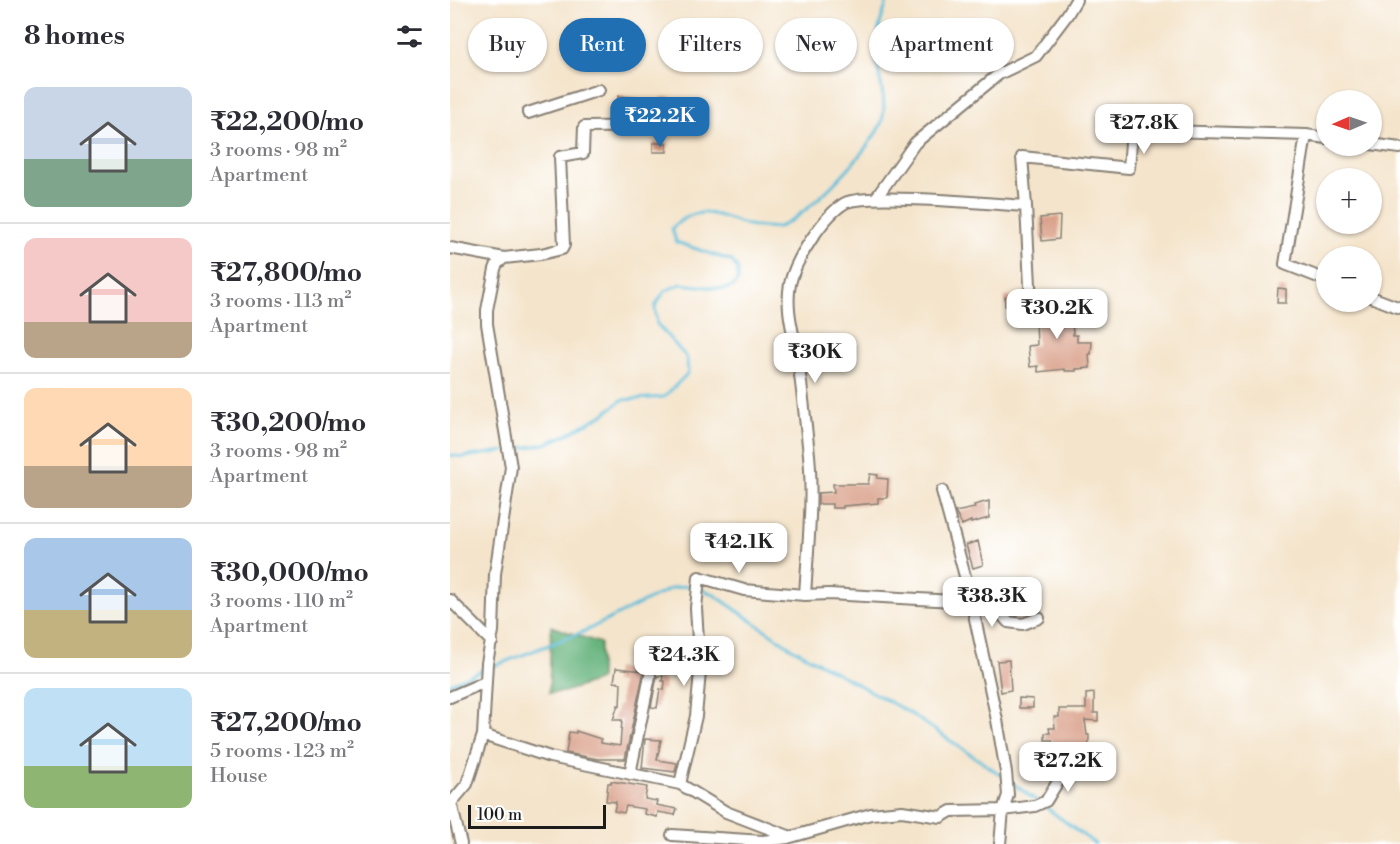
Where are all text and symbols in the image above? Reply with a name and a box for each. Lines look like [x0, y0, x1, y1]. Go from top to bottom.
chip: Buy [468, 18, 547, 72]
chip: Rent [559, 18, 646, 72]
chip: Filters [658, 18, 763, 72]
chip: New [775, 18, 857, 72]
chip: Apartment [869, 18, 1014, 72]
text: 8 homes [24, 20, 125, 52]
icon: filters [393, 20, 426, 53]
north arrow [1316, 90, 1382, 156]
map controls [1316, 90, 1382, 312]
pin: ₹22.2K [611, 97, 709, 148]
text: ₹22.2K [624, 104, 696, 129]
pin: ₹27.8K [1095, 104, 1193, 155]
text: ₹22,200/mo [210, 106, 364, 138]
icon: home [72, 111, 144, 183]
text: ₹27.8K [1109, 111, 1179, 136]
text: 3 rooms · 98 m² [210, 138, 347, 163]
text: Apartment [210, 163, 308, 188]
button: + [1316, 168, 1382, 234]
button: − [1316, 246, 1382, 312]
text: ₹27,800/mo [210, 257, 362, 289]
icon: home [72, 262, 144, 334]
text: 3 rooms · 113 m² [210, 289, 351, 314]
pin: ₹30.2K [1008, 289, 1106, 340]
text: ₹30.2K [1021, 296, 1093, 321]
text: Apartment [210, 314, 308, 339]
pin: ₹30K [779, 333, 851, 384]
text: ₹30K [788, 340, 842, 365]
text: ₹30,200/mo [210, 407, 366, 439]
icon: home [72, 412, 144, 484]
text: 3 rooms · 98 m² [210, 439, 347, 464]
text: Apartment [210, 464, 308, 489]
pin: ₹42.1K [690, 523, 788, 574]
text: ₹42.1K [704, 530, 774, 555]
text: ₹30,000/mo [210, 557, 369, 589]
icon: home [72, 562, 144, 634]
pin: ₹38.3K [943, 577, 1041, 628]
text: ₹38.3K [957, 584, 1027, 609]
text: 3 rooms · 110 m² [210, 589, 353, 614]
text: Apartment [210, 614, 308, 639]
pin: ₹24.3K [635, 636, 733, 687]
text: ₹24.3K [648, 643, 720, 668]
text: ₹27,200/mo [210, 707, 362, 739]
icon: home [72, 712, 144, 784]
text: 5 rooms · 123 m² [210, 739, 354, 764]
pin: ₹27.2K [1019, 742, 1117, 793]
text: ₹27.2K [1033, 749, 1103, 774]
text: House [210, 764, 268, 789]
scale bar [468, 802, 606, 830]
text: 100 m [477, 805, 522, 825]

